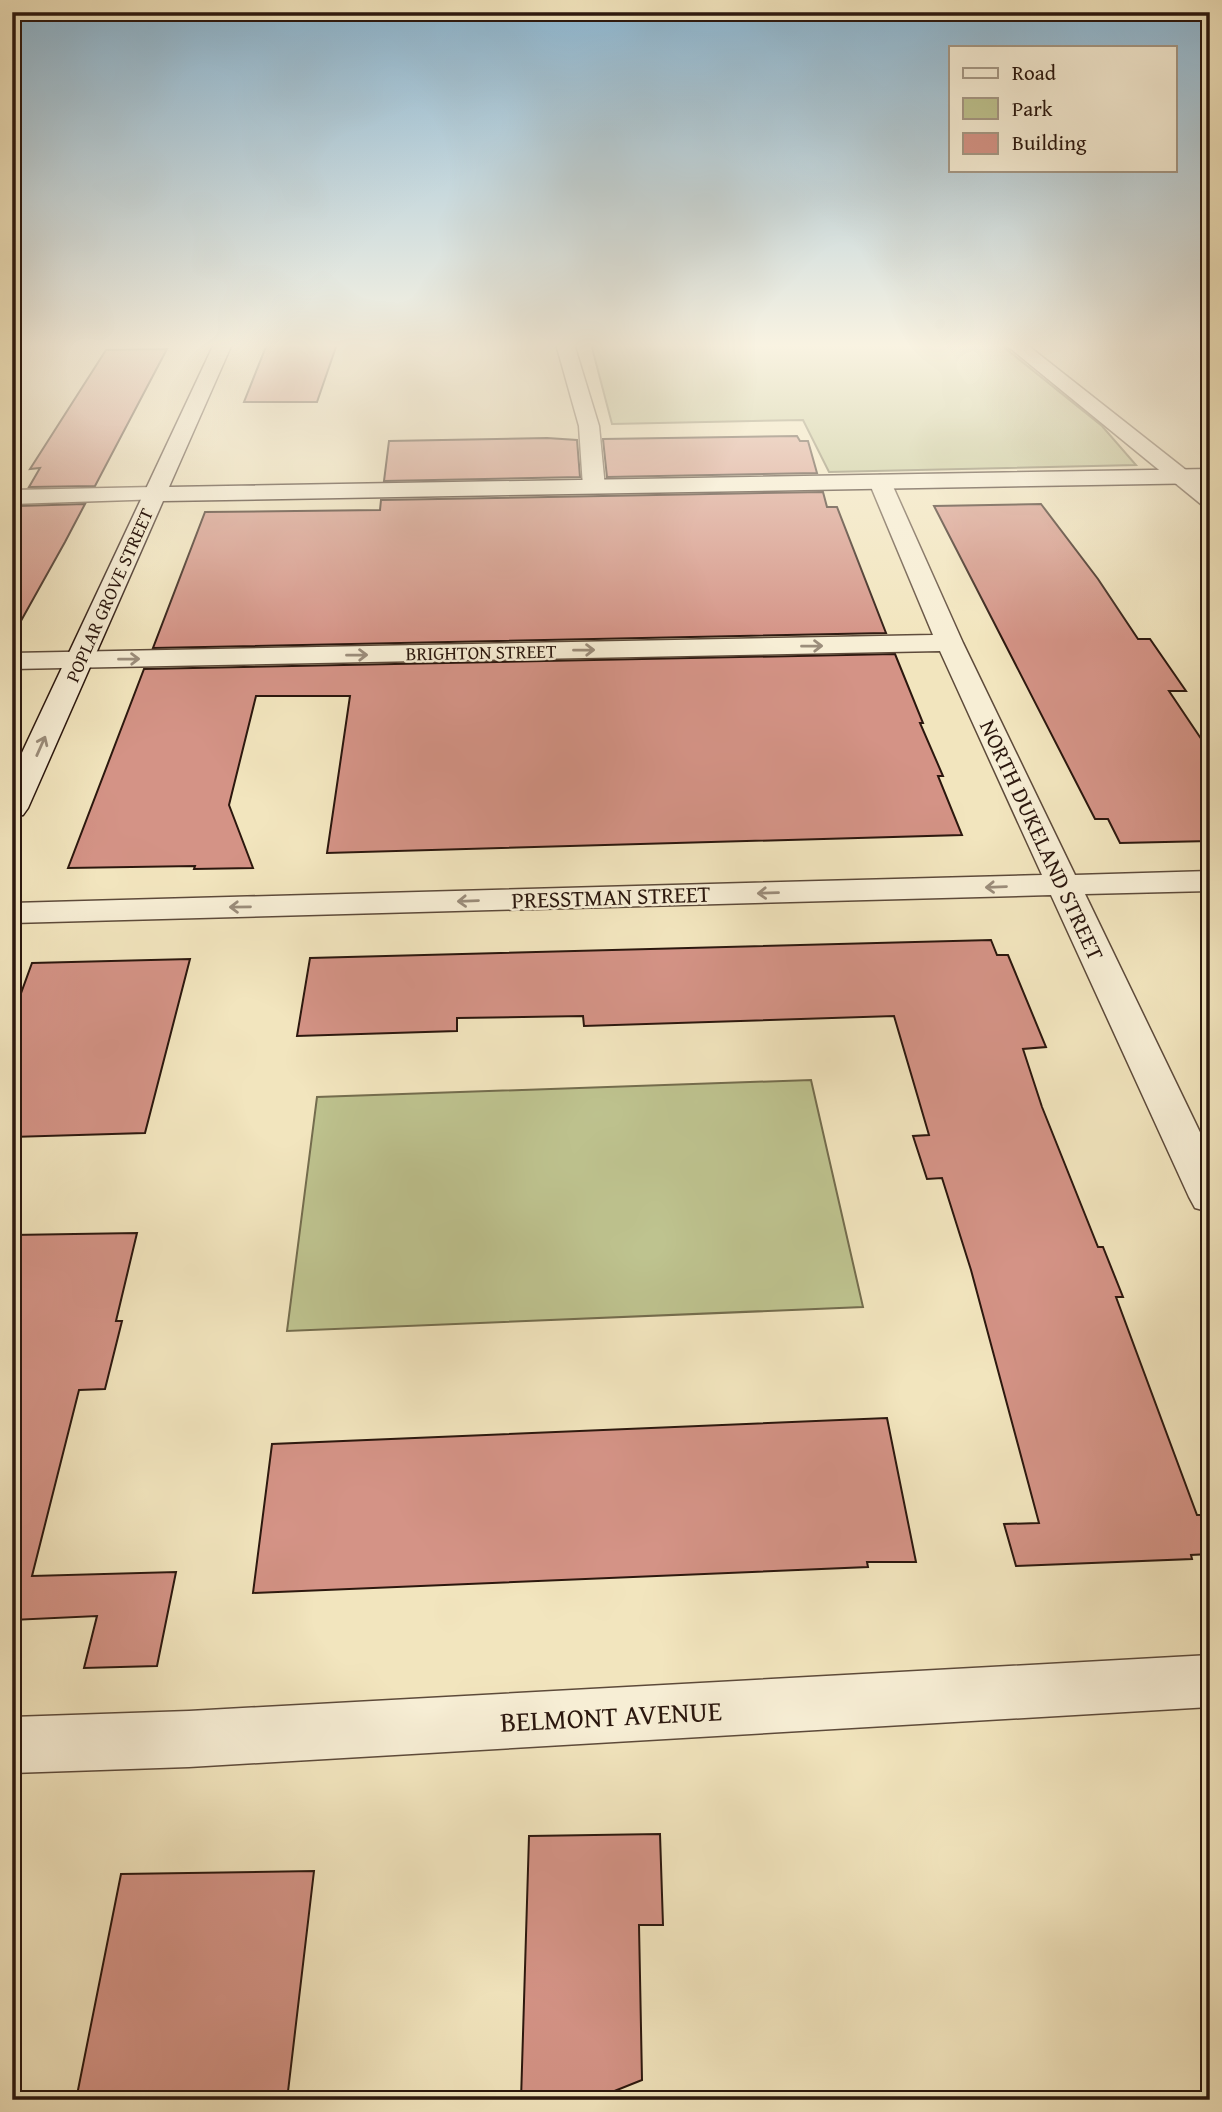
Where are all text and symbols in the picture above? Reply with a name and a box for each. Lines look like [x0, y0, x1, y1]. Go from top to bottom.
legend [949, 46, 1176, 172]
text: Road [1012, 57, 1057, 88]
text: Park [1012, 93, 1053, 124]
text: Building [1012, 127, 1087, 158]
street label: POPLAR GROVE STREET [58, 503, 160, 687]
street label: BRIGHTON STREET [405, 637, 557, 667]
one-way arrow [800, 639, 823, 652]
one-way arrow [573, 643, 596, 657]
one-way arrow [345, 648, 368, 661]
one-way arrow [118, 652, 141, 666]
street label: NORTH DUKELAND STREET [972, 714, 1113, 966]
one-way arrow [35, 736, 48, 757]
street label: PRESSTMAN STREET [511, 877, 711, 916]
one-way arrow [985, 880, 1008, 893]
one-way arrow [757, 886, 780, 899]
one-way arrow [456, 894, 479, 907]
one-way arrow [229, 900, 252, 914]
street label: BELMONT AVENUE [499, 1689, 723, 1742]

